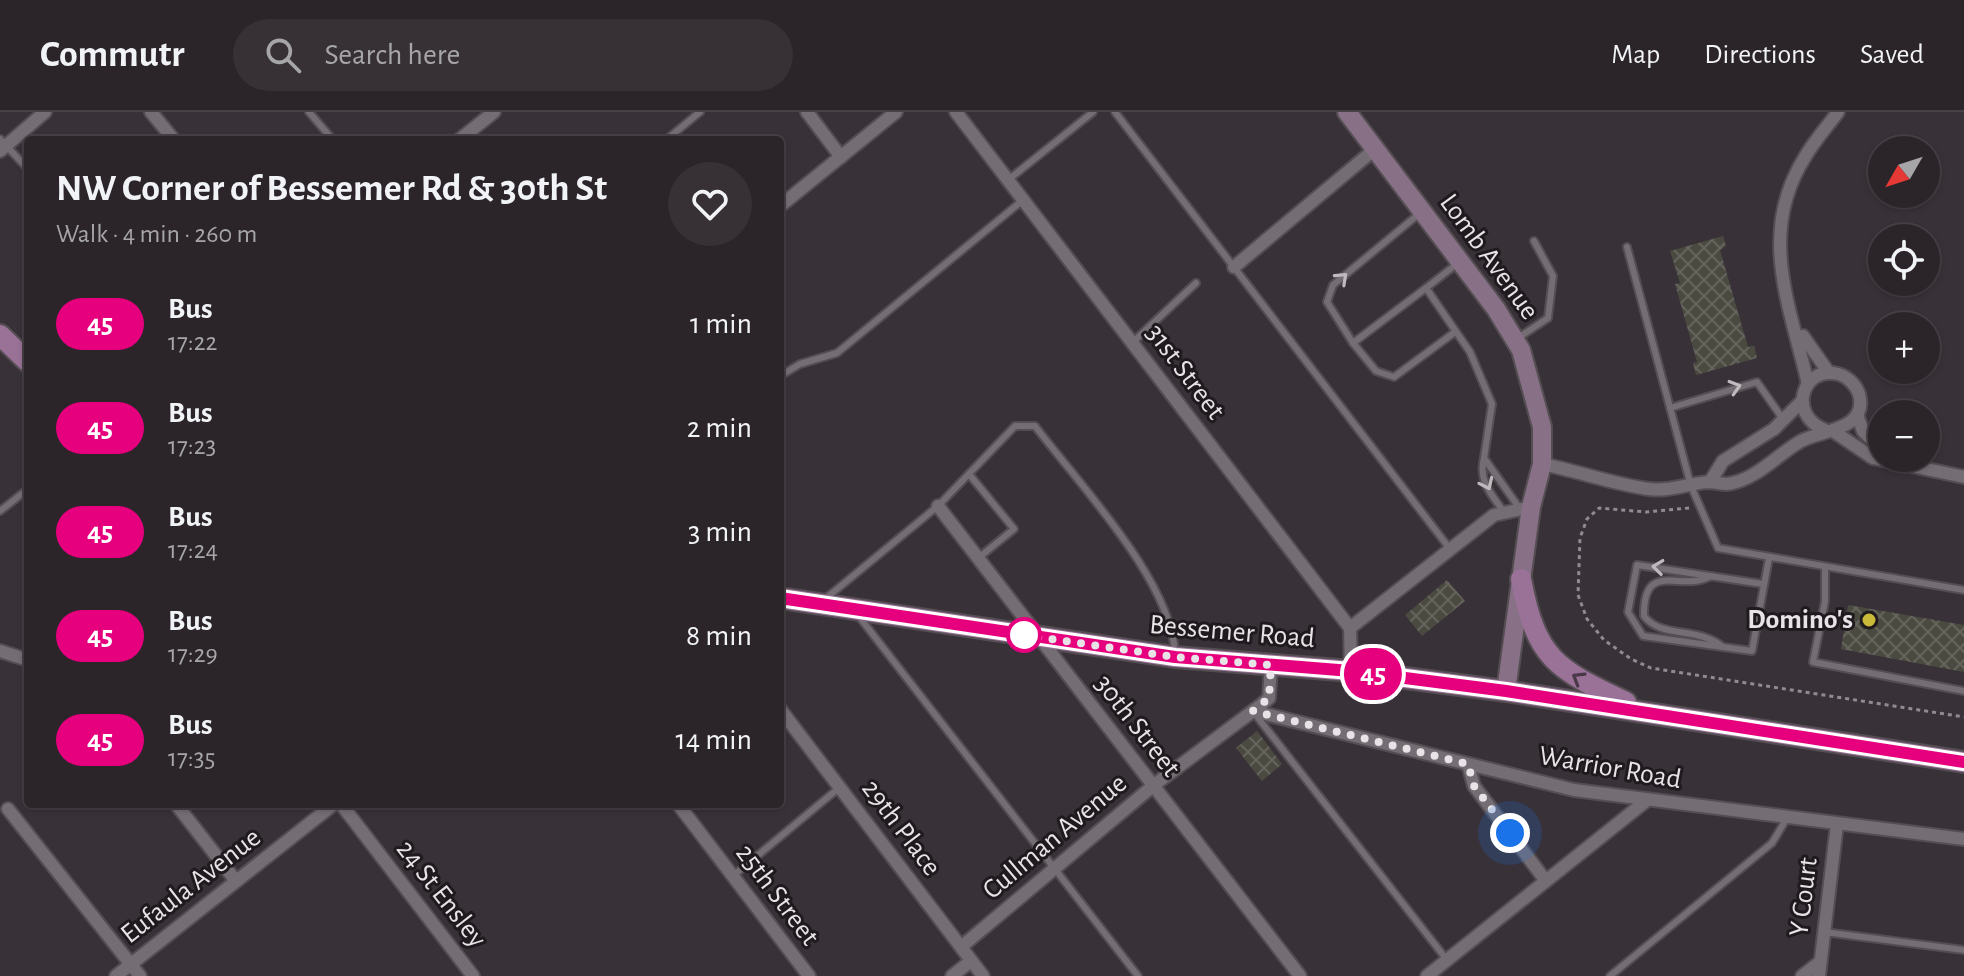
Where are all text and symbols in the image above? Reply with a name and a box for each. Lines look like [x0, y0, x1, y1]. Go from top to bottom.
search box [233, 19, 793, 91]
icon: search [261, 33, 305, 77]
text: Commutr [40, 36, 185, 74]
text: Search here [325, 40, 460, 70]
text: Map [1611, 41, 1660, 69]
text: Directions [1704, 41, 1816, 69]
text: Saved [1860, 41, 1924, 69]
north arrow [1868, 136, 1940, 208]
map controls [1868, 136, 1940, 472]
button: heart [668, 162, 752, 246]
text: NW Corner of Bessemer Rd & 30th St [56, 170, 607, 208]
street label: Lomb Avenue [1434, 189, 1544, 325]
text: Walk · 4 min · 260 m [56, 221, 257, 247]
button: locate [1868, 224, 1940, 296]
one-way arrow [1333, 273, 1347, 288]
text: Bus [168, 294, 213, 324]
text: 1 min [690, 309, 752, 339]
text: 45 [87, 310, 113, 338]
button: + [1868, 312, 1940, 384]
street label: 31st Street [1140, 319, 1230, 425]
text: 17:22 [168, 329, 217, 355]
one-way arrow [1728, 381, 1742, 397]
text: Bus [168, 398, 213, 428]
button: − [1868, 400, 1940, 472]
text: 2 min [687, 413, 752, 443]
text: 45 [87, 414, 113, 442]
text: 17:23 [168, 433, 216, 459]
one-way arrow [1477, 475, 1493, 490]
text: Bus [168, 502, 213, 532]
text: 3 min [688, 517, 752, 547]
text: 45 [87, 518, 113, 546]
text: 17:24 [168, 537, 218, 563]
one-way arrow [1651, 559, 1664, 576]
text: Bus [168, 606, 213, 636]
place label: Domino's [1747, 606, 1853, 634]
street label: Bessemer Road [1148, 611, 1316, 653]
marker: Domino's [1860, 611, 1878, 629]
unlabelled marker [1007, 618, 1041, 652]
text: 8 min [686, 621, 752, 651]
text: 45 [87, 622, 113, 650]
text: 17:29 [168, 641, 218, 667]
line badge: 45 [1337, 648, 1409, 700]
text: 45 [1360, 660, 1386, 688]
street label: 30th Street [1089, 670, 1185, 782]
one-way arrow [1572, 673, 1587, 688]
text: Bus [168, 710, 213, 740]
text: 14 min [676, 725, 752, 755]
text: 45 [87, 726, 113, 754]
street label: Warrior Road [1537, 742, 1683, 794]
text: 17:35 [168, 745, 215, 771]
street label: Cullman Avenue [978, 769, 1132, 905]
street label: 29th Place [856, 775, 946, 881]
your location [1490, 813, 1530, 853]
street label: Eufaula Avenue [116, 823, 266, 949]
street label: 24 St Ensley [391, 835, 491, 953]
street label: 25th Street [730, 839, 824, 951]
street label: Y Court [1785, 856, 1823, 938]

